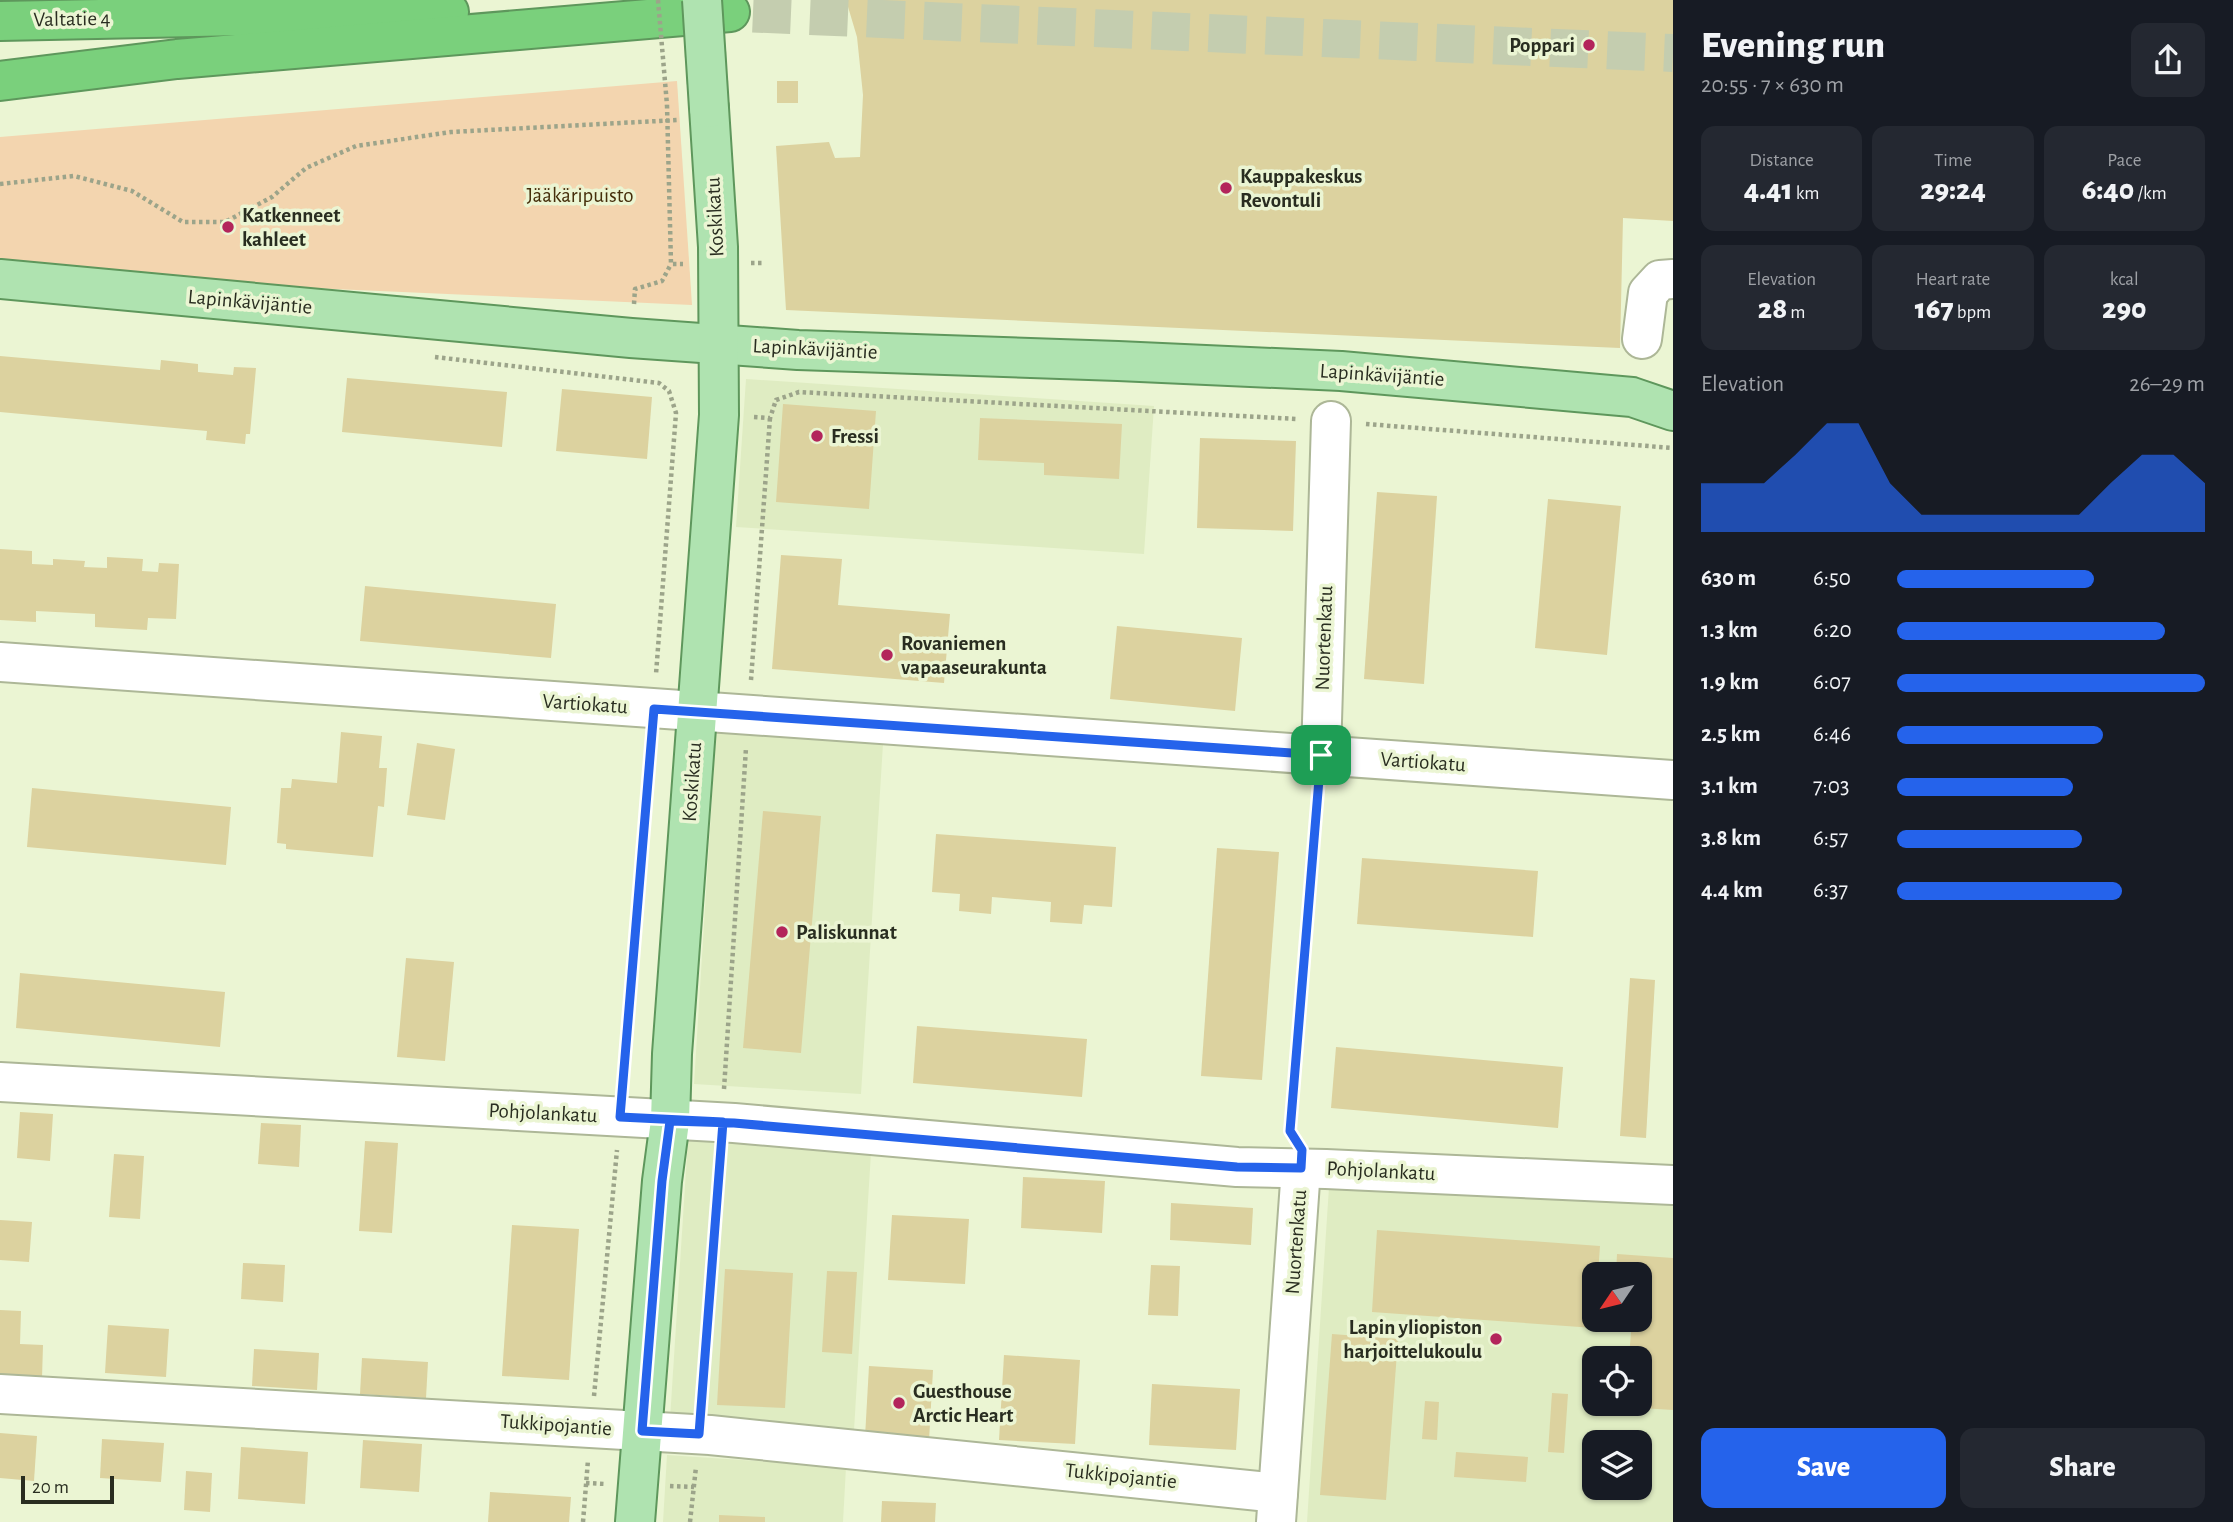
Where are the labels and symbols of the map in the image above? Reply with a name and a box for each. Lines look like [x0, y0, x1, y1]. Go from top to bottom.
street label: Valtatie 4 [33, 8, 111, 30]
place label: Poppari [1509, 35, 1575, 56]
marker: Poppari [1581, 37, 1597, 53]
place label: Kauppakeskus Revontuli [1240, 166, 1362, 211]
street label: Koskikatu [702, 176, 728, 258]
marker: Kauppakeskus Revontuli [1218, 180, 1234, 196]
park label: Jääkäripuisto [527, 185, 633, 206]
place label: Katkenneet kahleet [242, 205, 340, 250]
marker: Katkenneet kahleet [220, 219, 236, 235]
street label: Lapinkävijäntie [187, 286, 313, 318]
street label: Lapinkävijäntie [752, 335, 878, 363]
street label: Lapinkävijäntie [1319, 360, 1445, 390]
place label: Fressi [831, 426, 879, 447]
marker: Fressi [809, 428, 825, 444]
street label: Nuortenkatu [1312, 585, 1336, 691]
place label: Rovaniemen vapaaseurakunta [901, 633, 1047, 678]
marker: Rovaniemen vapaaseurakunta [879, 647, 895, 663]
street label: Vartiokatu [542, 691, 629, 717]
pin [1291, 725, 1351, 785]
street label: Koskikatu [679, 741, 705, 823]
street label: Vartiokatu [1380, 749, 1467, 775]
place label: Paliskunnat [796, 922, 897, 943]
marker: Paliskunnat [774, 924, 790, 940]
street label: Pohjolankatu [488, 1100, 598, 1126]
street label: Pohjolankatu [1326, 1158, 1436, 1184]
street label: Nuortenkatu [1282, 1189, 1310, 1295]
north arrow [1582, 1262, 1652, 1332]
place label: Lapin yliopiston harjoittelukoulu [1343, 1317, 1482, 1362]
marker: Lapin yliopiston harjoittelukoulu [1488, 1331, 1504, 1347]
place label: Guesthouse Arctic Heart [913, 1381, 1013, 1426]
marker: Guesthouse Arctic Heart [891, 1395, 907, 1411]
street label: Tukkipojantie [499, 1411, 613, 1439]
street label: Tukkipojantie [1064, 1460, 1178, 1492]
scale bar [21, 1473, 114, 1505]

